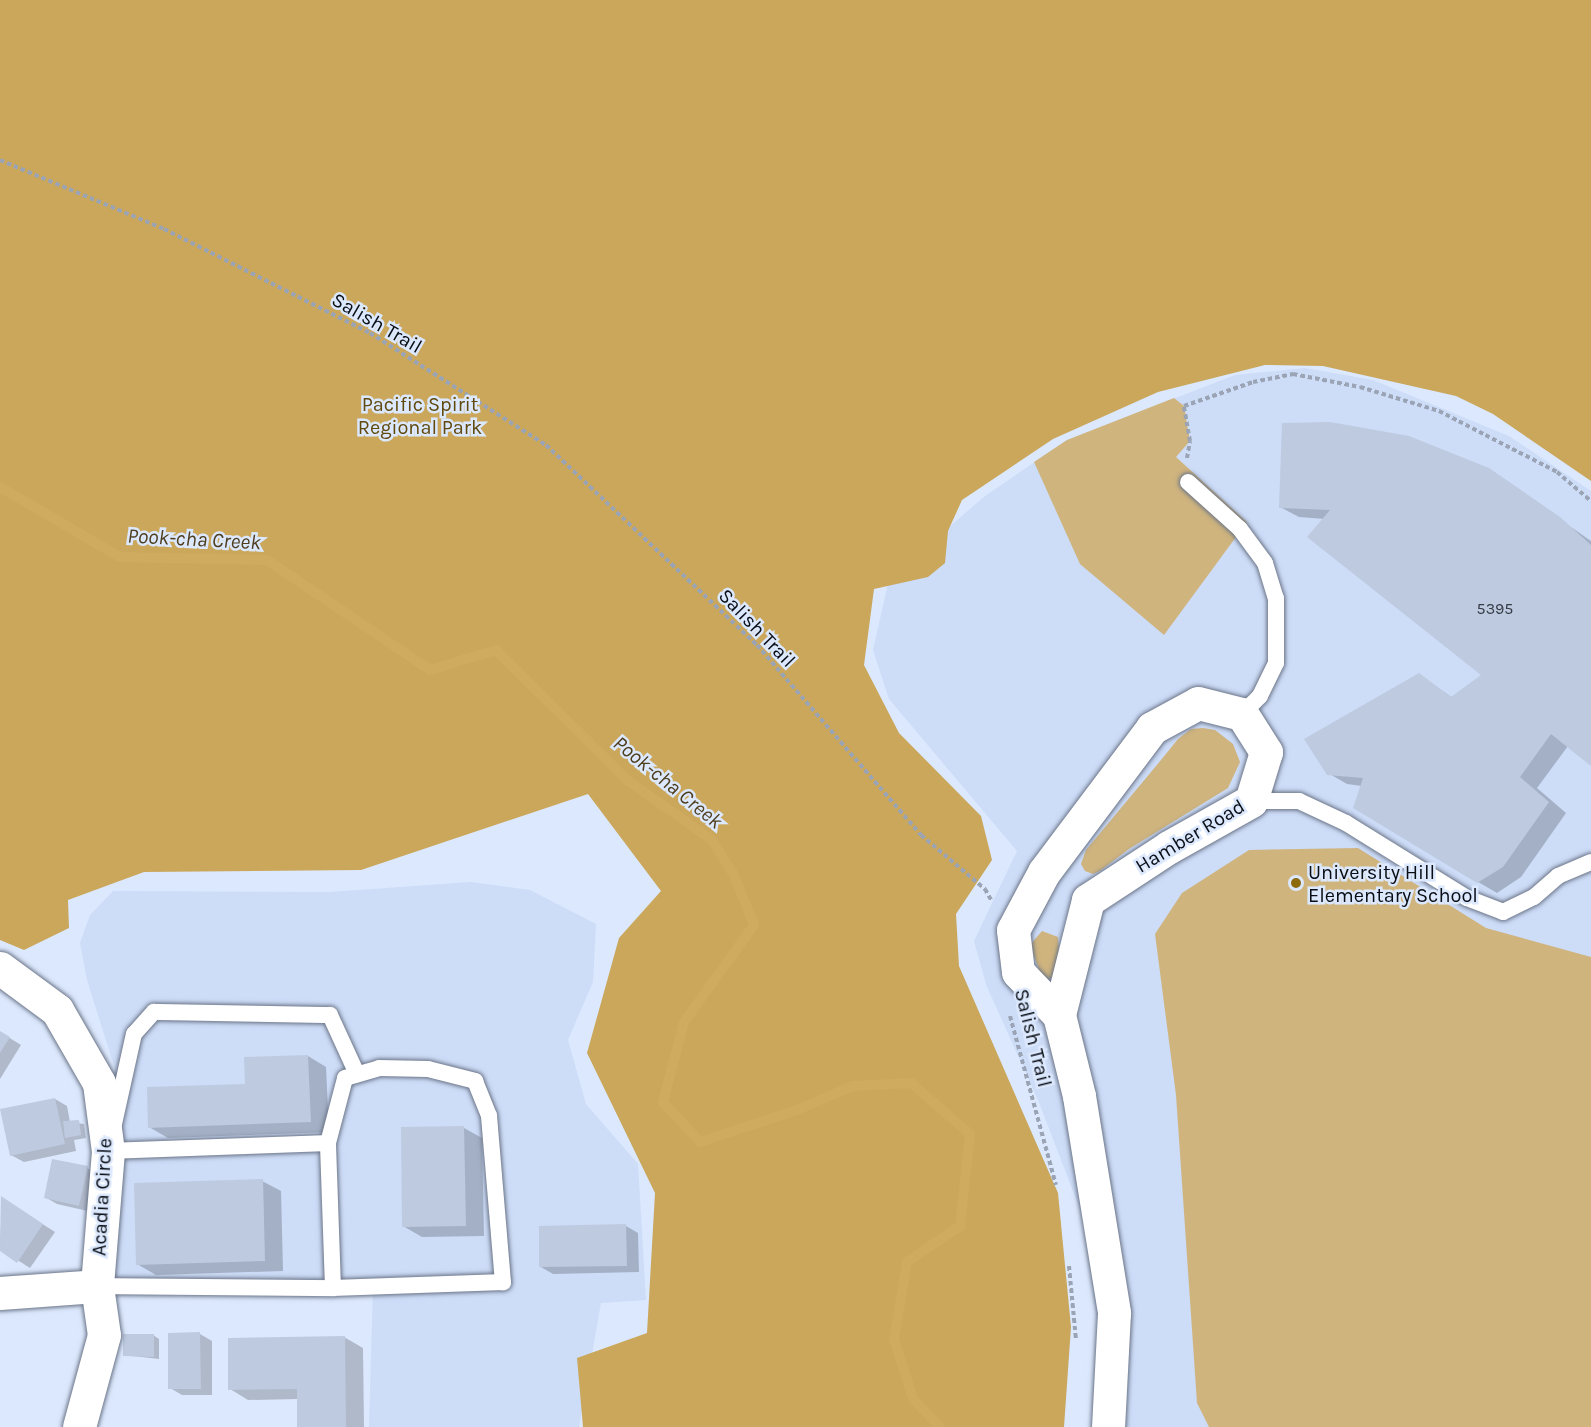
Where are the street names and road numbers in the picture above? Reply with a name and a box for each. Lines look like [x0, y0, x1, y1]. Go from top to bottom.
street label: Salish Trail [328, 288, 426, 358]
street label: Salish Trail [714, 584, 800, 672]
street label: Hamber Road [1131, 794, 1249, 878]
street label: Salish Trail [1009, 986, 1057, 1090]
street label: Acadia Circle [87, 1137, 117, 1257]

